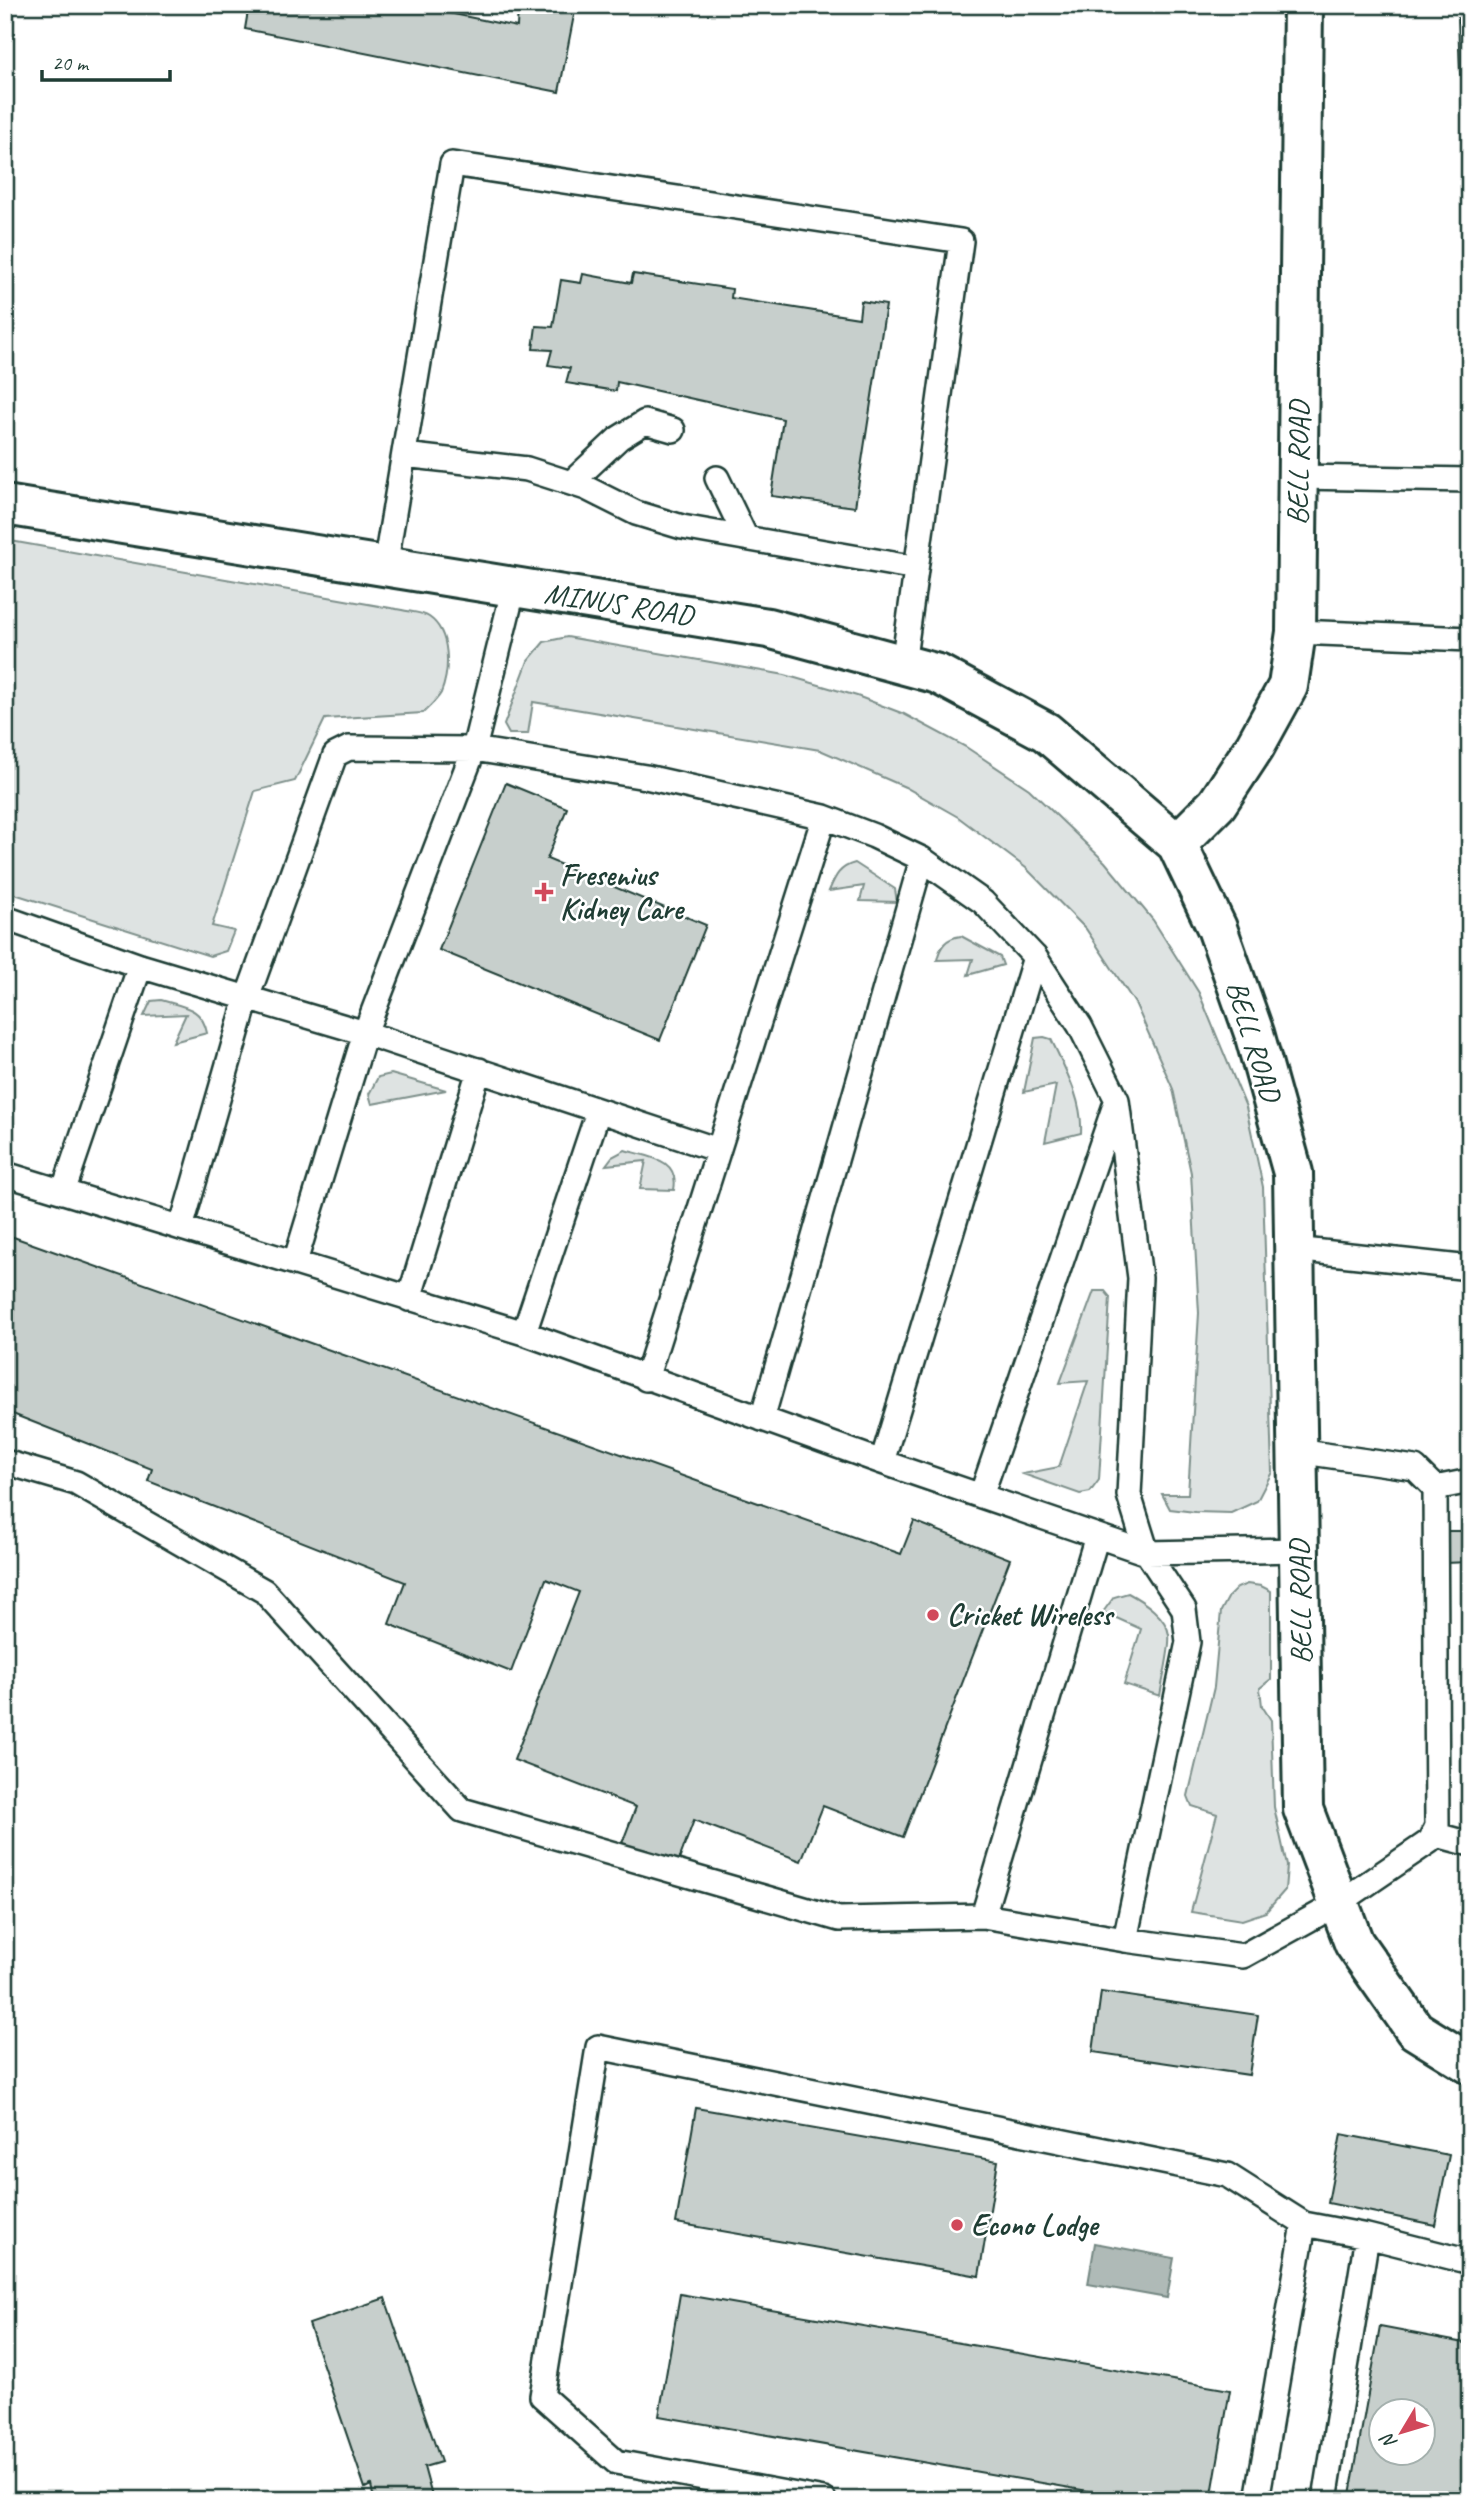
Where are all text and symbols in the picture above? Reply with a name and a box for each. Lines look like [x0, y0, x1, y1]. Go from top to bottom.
scale bar [42, 38, 170, 82]
text: 20 m [52, 50, 90, 76]
street label: BELL ROAD [1278, 398, 1318, 526]
street label: MINUS ROAD [542, 574, 699, 635]
place label: Fresenius Kidney Care [560, 856, 685, 928]
marker: Fresenius Kidney Care [534, 882, 554, 902]
street label: BELL ROAD [1218, 976, 1291, 1109]
street label: BELL ROAD [1280, 1537, 1320, 1665]
place label: Cricket Wireless [947, 1596, 1116, 1634]
marker: Cricket Wireless [925, 1607, 941, 1623]
place label: Econo Lodge [971, 2206, 1100, 2244]
marker: Econo Lodge [949, 2217, 965, 2233]
north arrow [1366, 2396, 1436, 2466]
text: N [1374, 2427, 1402, 2454]

